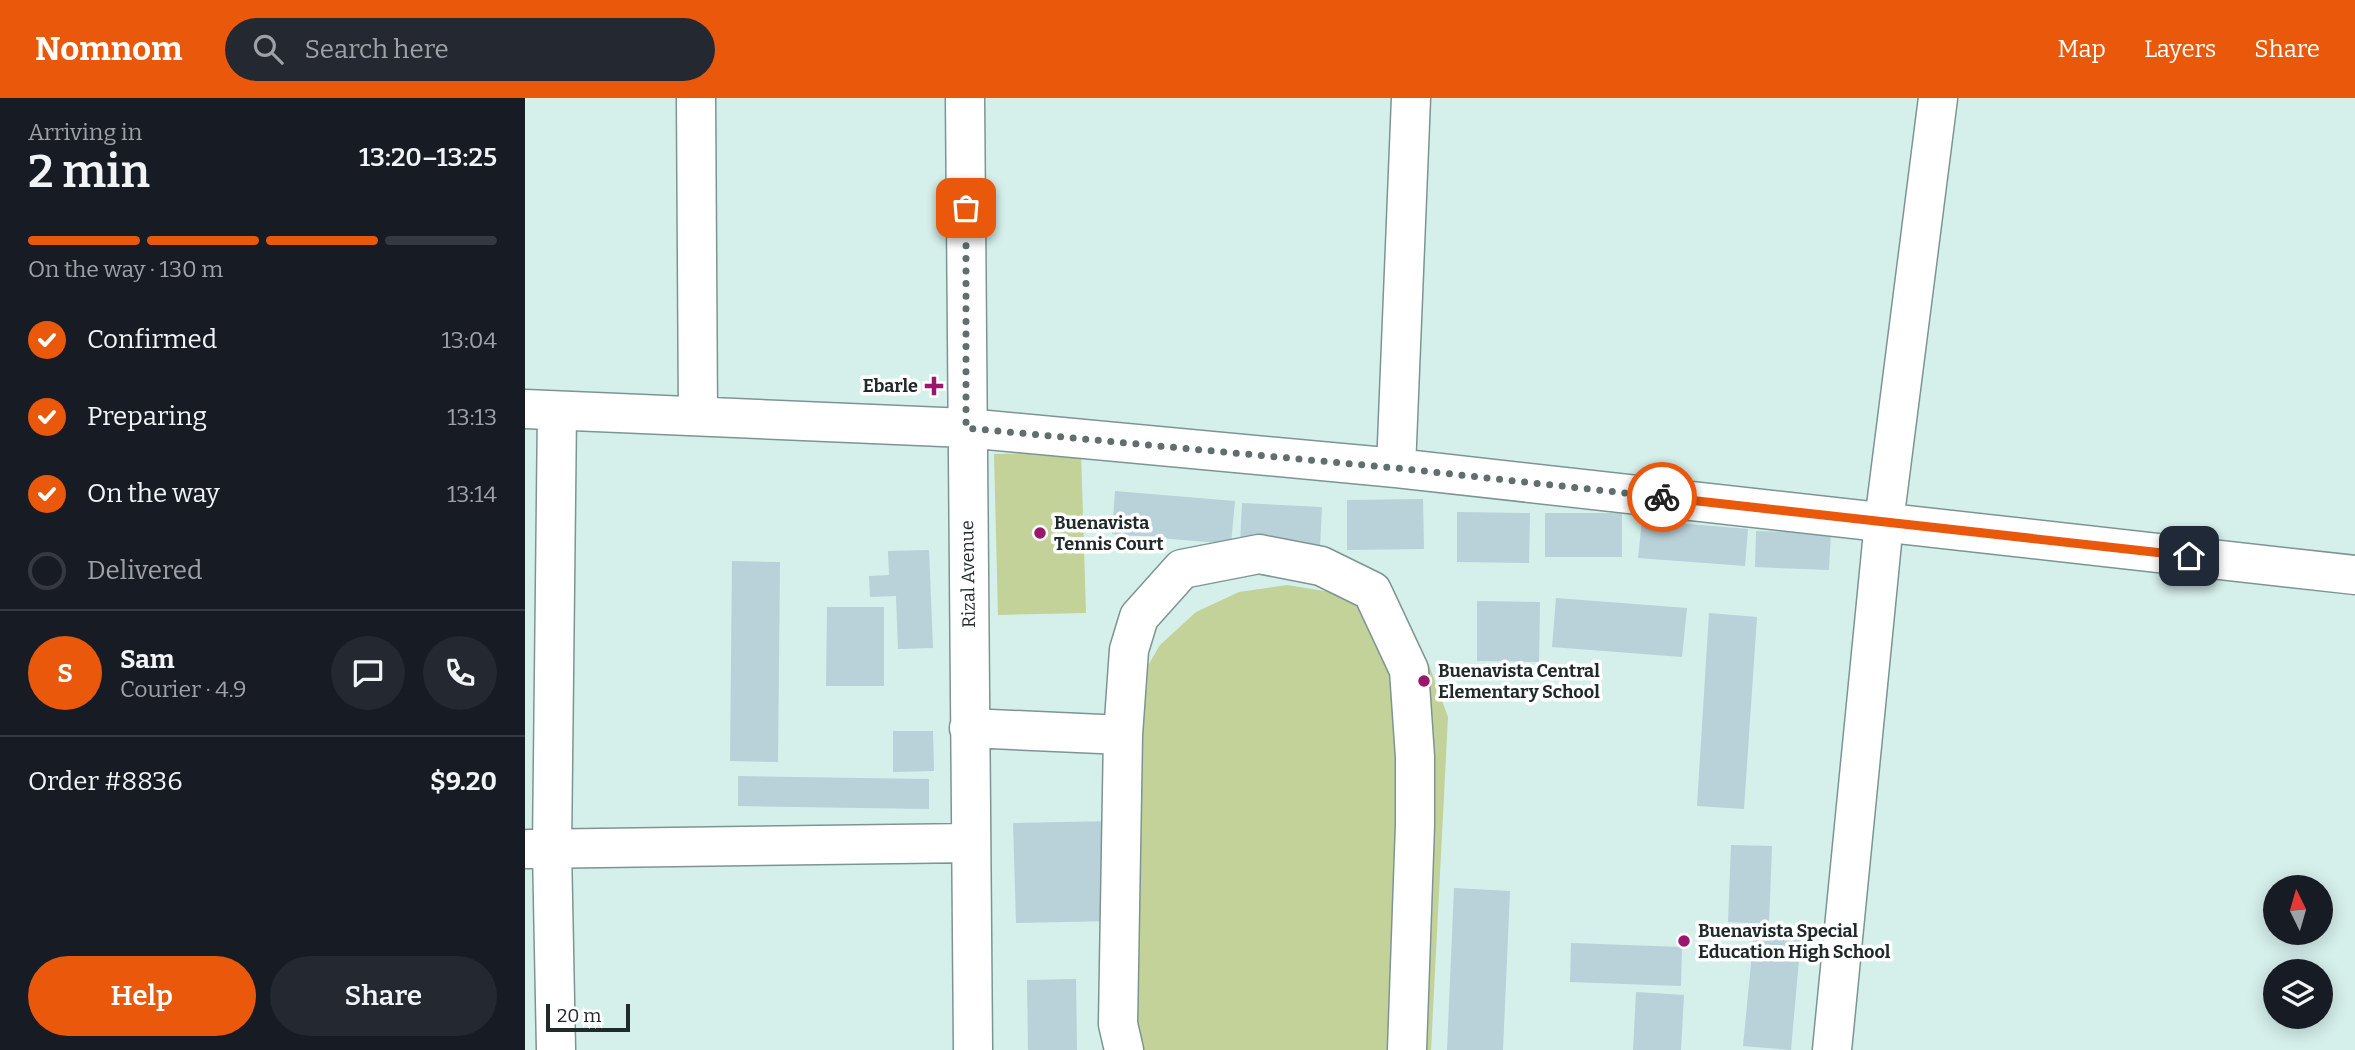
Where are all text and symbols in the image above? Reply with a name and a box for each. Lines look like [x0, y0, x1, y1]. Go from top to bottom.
search box [225, 18, 715, 81]
text: Nomnom [35, 29, 183, 69]
icon: search [249, 30, 287, 68]
text: Search here [305, 34, 449, 65]
text: Map [2058, 35, 2106, 63]
text: Layers [2144, 35, 2216, 63]
text: Share [2254, 35, 2320, 63]
text: Arriving in [28, 118, 142, 146]
text: 13:20–13:25 [359, 142, 497, 173]
text: 2 min [28, 144, 150, 199]
pin [936, 178, 996, 238]
icon: bag [947, 189, 985, 227]
text: On the way · 130 m [28, 255, 223, 283]
icon: check [28, 321, 66, 359]
text: Confirmed [87, 324, 217, 355]
text: 13:04 [442, 326, 497, 354]
place label: Ebarle [863, 375, 918, 397]
marker: Ebarle [924, 376, 944, 396]
icon: check [28, 398, 66, 436]
text: Preparing [87, 401, 207, 432]
text: 13:13 [447, 403, 497, 431]
courier [1627, 462, 1697, 532]
icon: check [28, 475, 66, 513]
text: On the way [87, 478, 220, 509]
icon: bike [1643, 478, 1681, 516]
text: 13:14 [447, 480, 497, 508]
place label: Buenavista Tennis Court [1054, 512, 1164, 555]
street label: Rizal Avenue [956, 520, 980, 628]
marker: Buenavista Tennis Court [1032, 525, 1048, 541]
pin [2159, 526, 2219, 586]
icon: home [2170, 537, 2208, 575]
text: Delivered [87, 555, 202, 586]
button: chat [331, 636, 405, 710]
button: phone [423, 636, 497, 710]
text: Sam [120, 644, 175, 675]
text: S [57, 658, 73, 689]
place label: Buenavista Central Elementary School [1438, 660, 1600, 703]
marker: Buenavista Central Elementary School [1416, 673, 1432, 689]
text: Courier · 4.9 [120, 675, 247, 703]
text: Order #8836 [28, 766, 182, 797]
text: $9.20 [430, 766, 497, 797]
north arrow [2263, 875, 2333, 945]
map controls [2263, 875, 2333, 1029]
place label: Buenavista Special Education High School [1698, 920, 1891, 963]
marker: Buenavista Special Education High School [1676, 933, 1692, 949]
button: Help [28, 956, 256, 1036]
button: Share [270, 956, 497, 1036]
button: layers [2263, 959, 2333, 1029]
scale bar [546, 1001, 630, 1033]
text: 20 m [557, 1004, 601, 1027]

